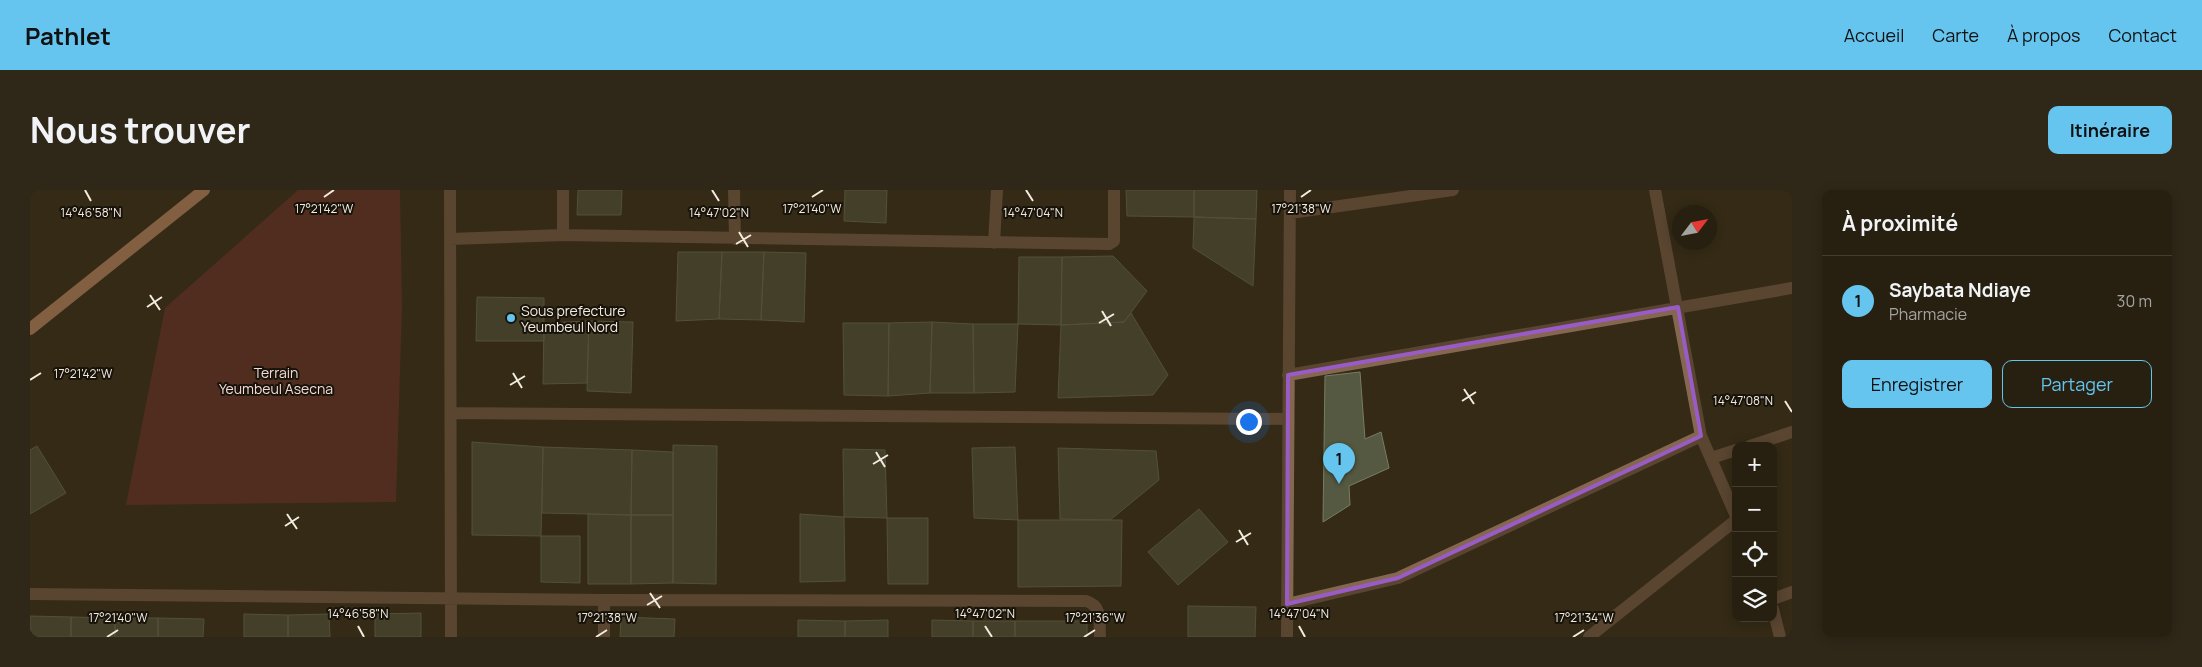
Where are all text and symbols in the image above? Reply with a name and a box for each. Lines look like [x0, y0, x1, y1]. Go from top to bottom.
text: Pathlet [25, 19, 111, 52]
text: Accueil [1844, 23, 1904, 47]
text: Carte [1932, 23, 1979, 47]
text: À propos [2007, 23, 2080, 47]
text: Contact [2108, 23, 2177, 47]
text: Nous trouver [30, 106, 251, 154]
button: Itinéraire [2048, 106, 2172, 154]
text: 17°21'42"W [295, 200, 354, 217]
text: 17°21'40"W [782, 200, 842, 217]
text: 17°21'38"W [1271, 200, 1332, 217]
text: 14°46'58"N [60, 204, 122, 221]
text: 14°47'02"N [689, 204, 749, 221]
text: 14°47'04"N [1003, 204, 1063, 221]
north arrow [1672, 205, 1717, 250]
text: À proximité [1842, 209, 1958, 237]
text: Saybata Ndiaye [1889, 277, 2031, 303]
text: 1 [1854, 290, 1862, 312]
text: 30 m [2117, 290, 2152, 312]
place label: Sous prefecture Yeumbeul Nord [521, 301, 625, 336]
text: Pharmacie [1889, 303, 1967, 325]
marker: Sous prefecture Yeumbeul Nord [505, 312, 517, 324]
button: Enregistrer [1842, 360, 1992, 408]
button: Partager [2002, 360, 2152, 408]
park label: Terrain Yeumbeul Asecna [219, 363, 333, 398]
text: 17°21'42"W [54, 365, 113, 382]
text: 14°47'08"N [1713, 392, 1773, 409]
your location [1236, 409, 1262, 435]
map controls [1732, 442, 1777, 622]
button: + [1732, 442, 1777, 487]
pin: 1 [1323, 443, 1355, 484]
button: − [1732, 487, 1777, 532]
button: locate [1732, 532, 1777, 577]
button: layers [1732, 577, 1777, 622]
text: 14°46'58"N [327, 605, 389, 622]
text: 14°47'02"N [955, 605, 1015, 622]
text: 14°47'04"N [1269, 605, 1329, 622]
text: 17°21'40"W [88, 609, 148, 626]
text: 17°21'38"W [577, 609, 638, 626]
text: 17°21'36"W [1065, 609, 1126, 626]
text: 17°21'34"W [1554, 609, 1615, 626]

